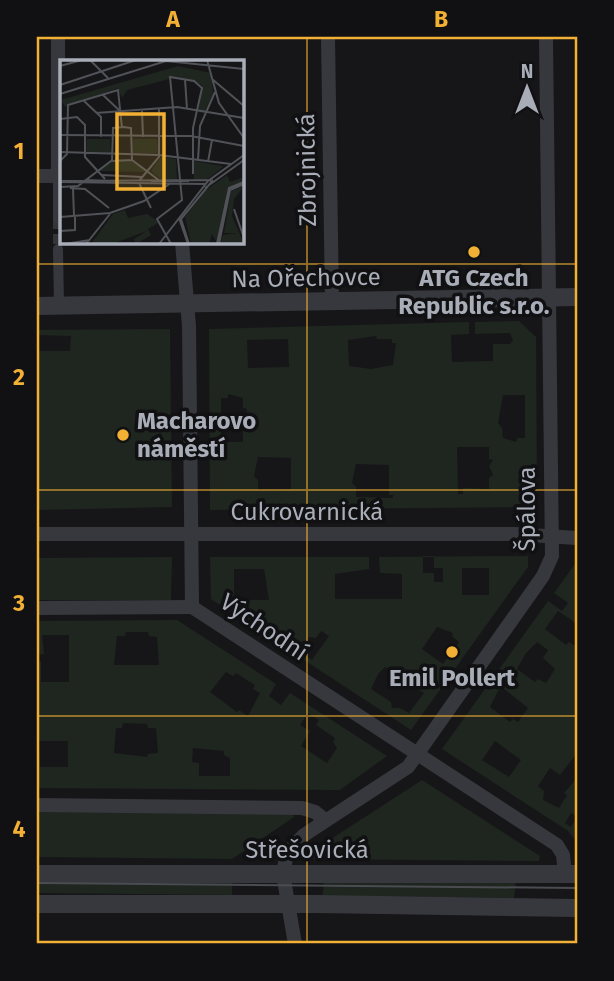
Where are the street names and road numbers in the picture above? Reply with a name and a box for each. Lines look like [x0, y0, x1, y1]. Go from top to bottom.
street label: Zbrojnická [292, 113, 322, 227]
street label: Na Ořechovce [231, 263, 381, 293]
street label: Špálova [512, 466, 541, 552]
street label: Cukrovarnická [231, 498, 383, 526]
street label: Východní [215, 588, 313, 667]
street label: Střešovická [245, 836, 369, 864]

